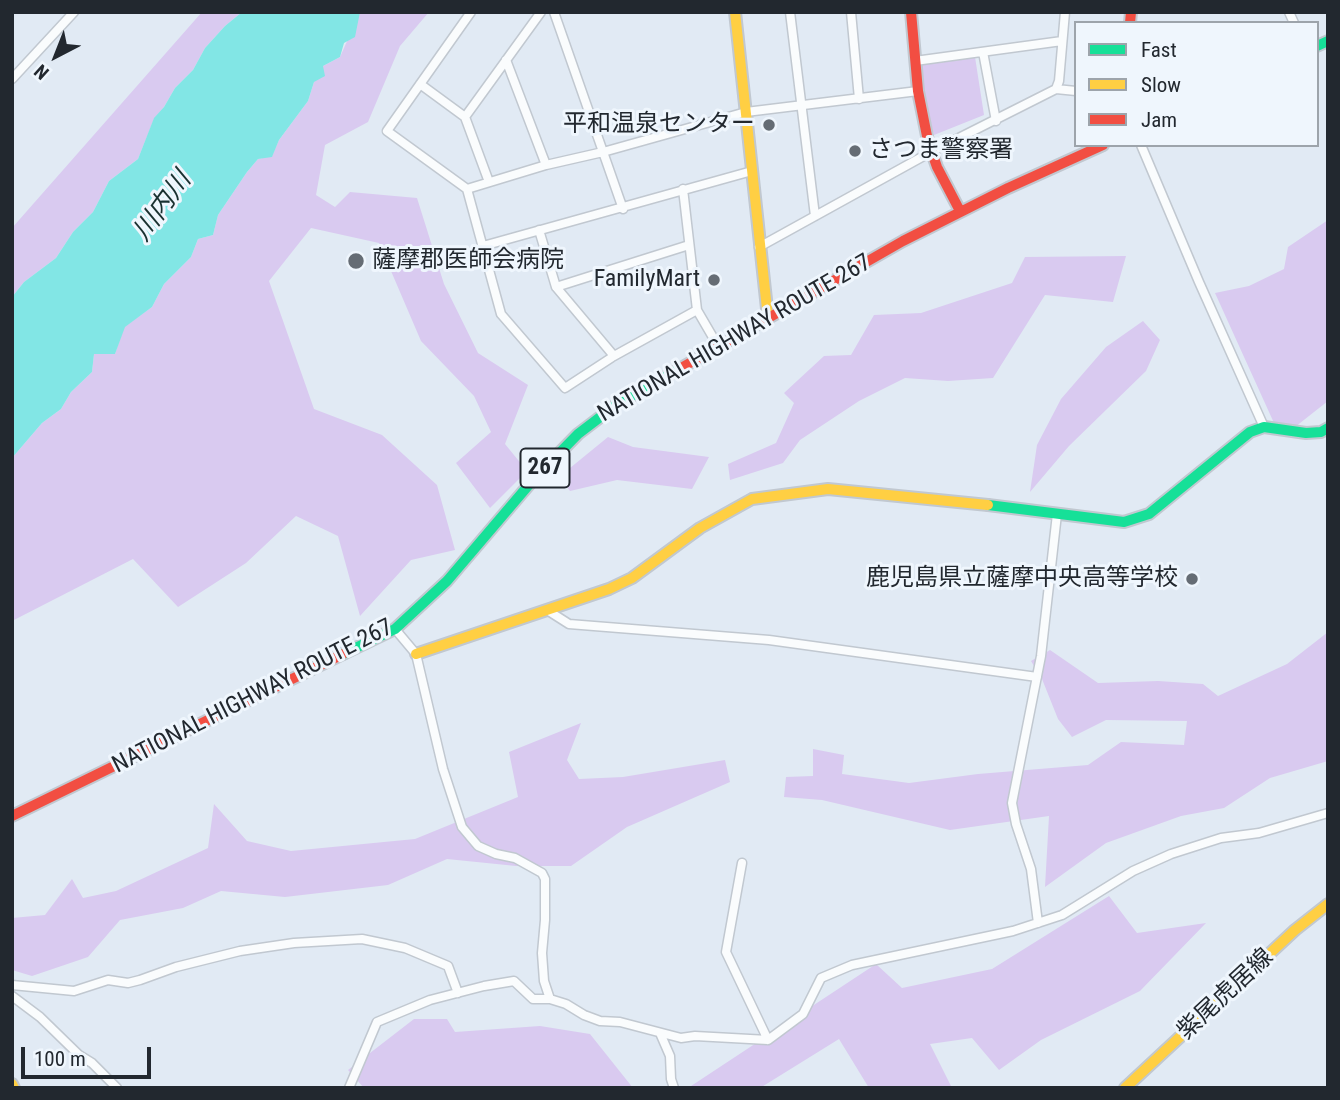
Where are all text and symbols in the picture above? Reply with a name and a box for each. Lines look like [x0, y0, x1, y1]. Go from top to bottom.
north arrow [21, 21, 91, 91]
legend [1074, 21, 1319, 147]
text: Fast [1141, 38, 1177, 62]
text: N [30, 60, 54, 84]
text: Slow [1141, 73, 1181, 97]
text: Jam [1141, 108, 1177, 132]
place label: 平和温泉センター [563, 111, 755, 139]
marker: 平和温泉センター [761, 117, 777, 133]
place label: さつま警察署 [869, 137, 1013, 165]
marker: さつま警察署 [847, 143, 863, 159]
water label: 川内川 [127, 166, 199, 248]
place label: 薩摩郡医師会病院 [372, 247, 564, 275]
street label: NATIONAL HIGHWAY ROUTE 267 [593, 249, 877, 429]
marker: 薩摩郡医師会病院 [346, 251, 366, 271]
place label: FamilyMart [594, 266, 700, 294]
marker: FamilyMart [706, 272, 722, 288]
road number: 267 [520, 448, 570, 488]
place label: 鹿児島県立薩摩中央高等学校 [866, 565, 1178, 593]
marker: 鹿児島県立薩摩中央高等学校 [1184, 571, 1200, 587]
street label: NATIONAL HIGHWAY ROUTE 267 [108, 614, 398, 780]
street label: 紫尾虎居線 [1172, 944, 1280, 1046]
scale bar [24, 1034, 154, 1078]
text: 100 m [34, 1047, 86, 1071]

